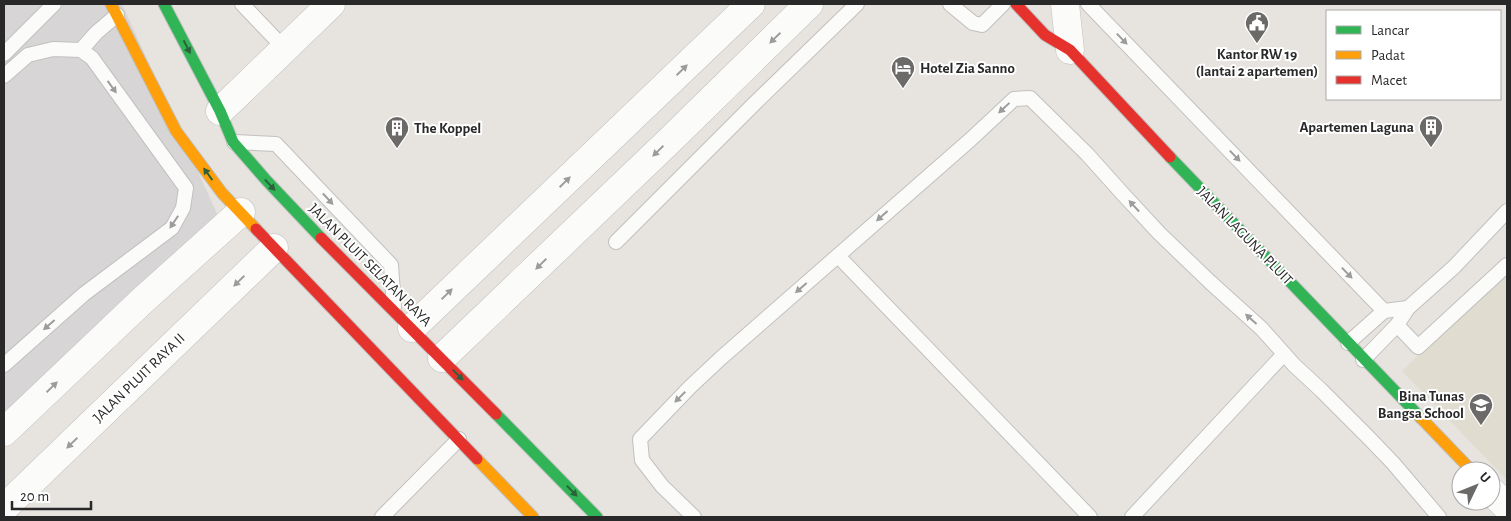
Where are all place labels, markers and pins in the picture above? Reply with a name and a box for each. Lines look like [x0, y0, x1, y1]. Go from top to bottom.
public building icon: Kantor RW 19 (lantai 2 apartemen) [1244, 10, 1270, 44]
place label: Kantor RW 19 (lantai 2 apartemen) [1196, 47, 1318, 79]
hotel icon: Hotel Zia Sanno [890, 55, 916, 89]
place label: Hotel Zia Sanno [920, 61, 1015, 76]
building icon: Apartemen Laguna [1418, 114, 1444, 148]
building icon: The Koppel [384, 115, 410, 149]
place label: Apartemen Laguna [1300, 120, 1414, 135]
place label: The Koppel [414, 121, 481, 136]
place label: Bina Tunas Bangsa School [1378, 389, 1464, 421]
school or university icon: Bina Tunas Bangsa School [1468, 392, 1494, 426]

